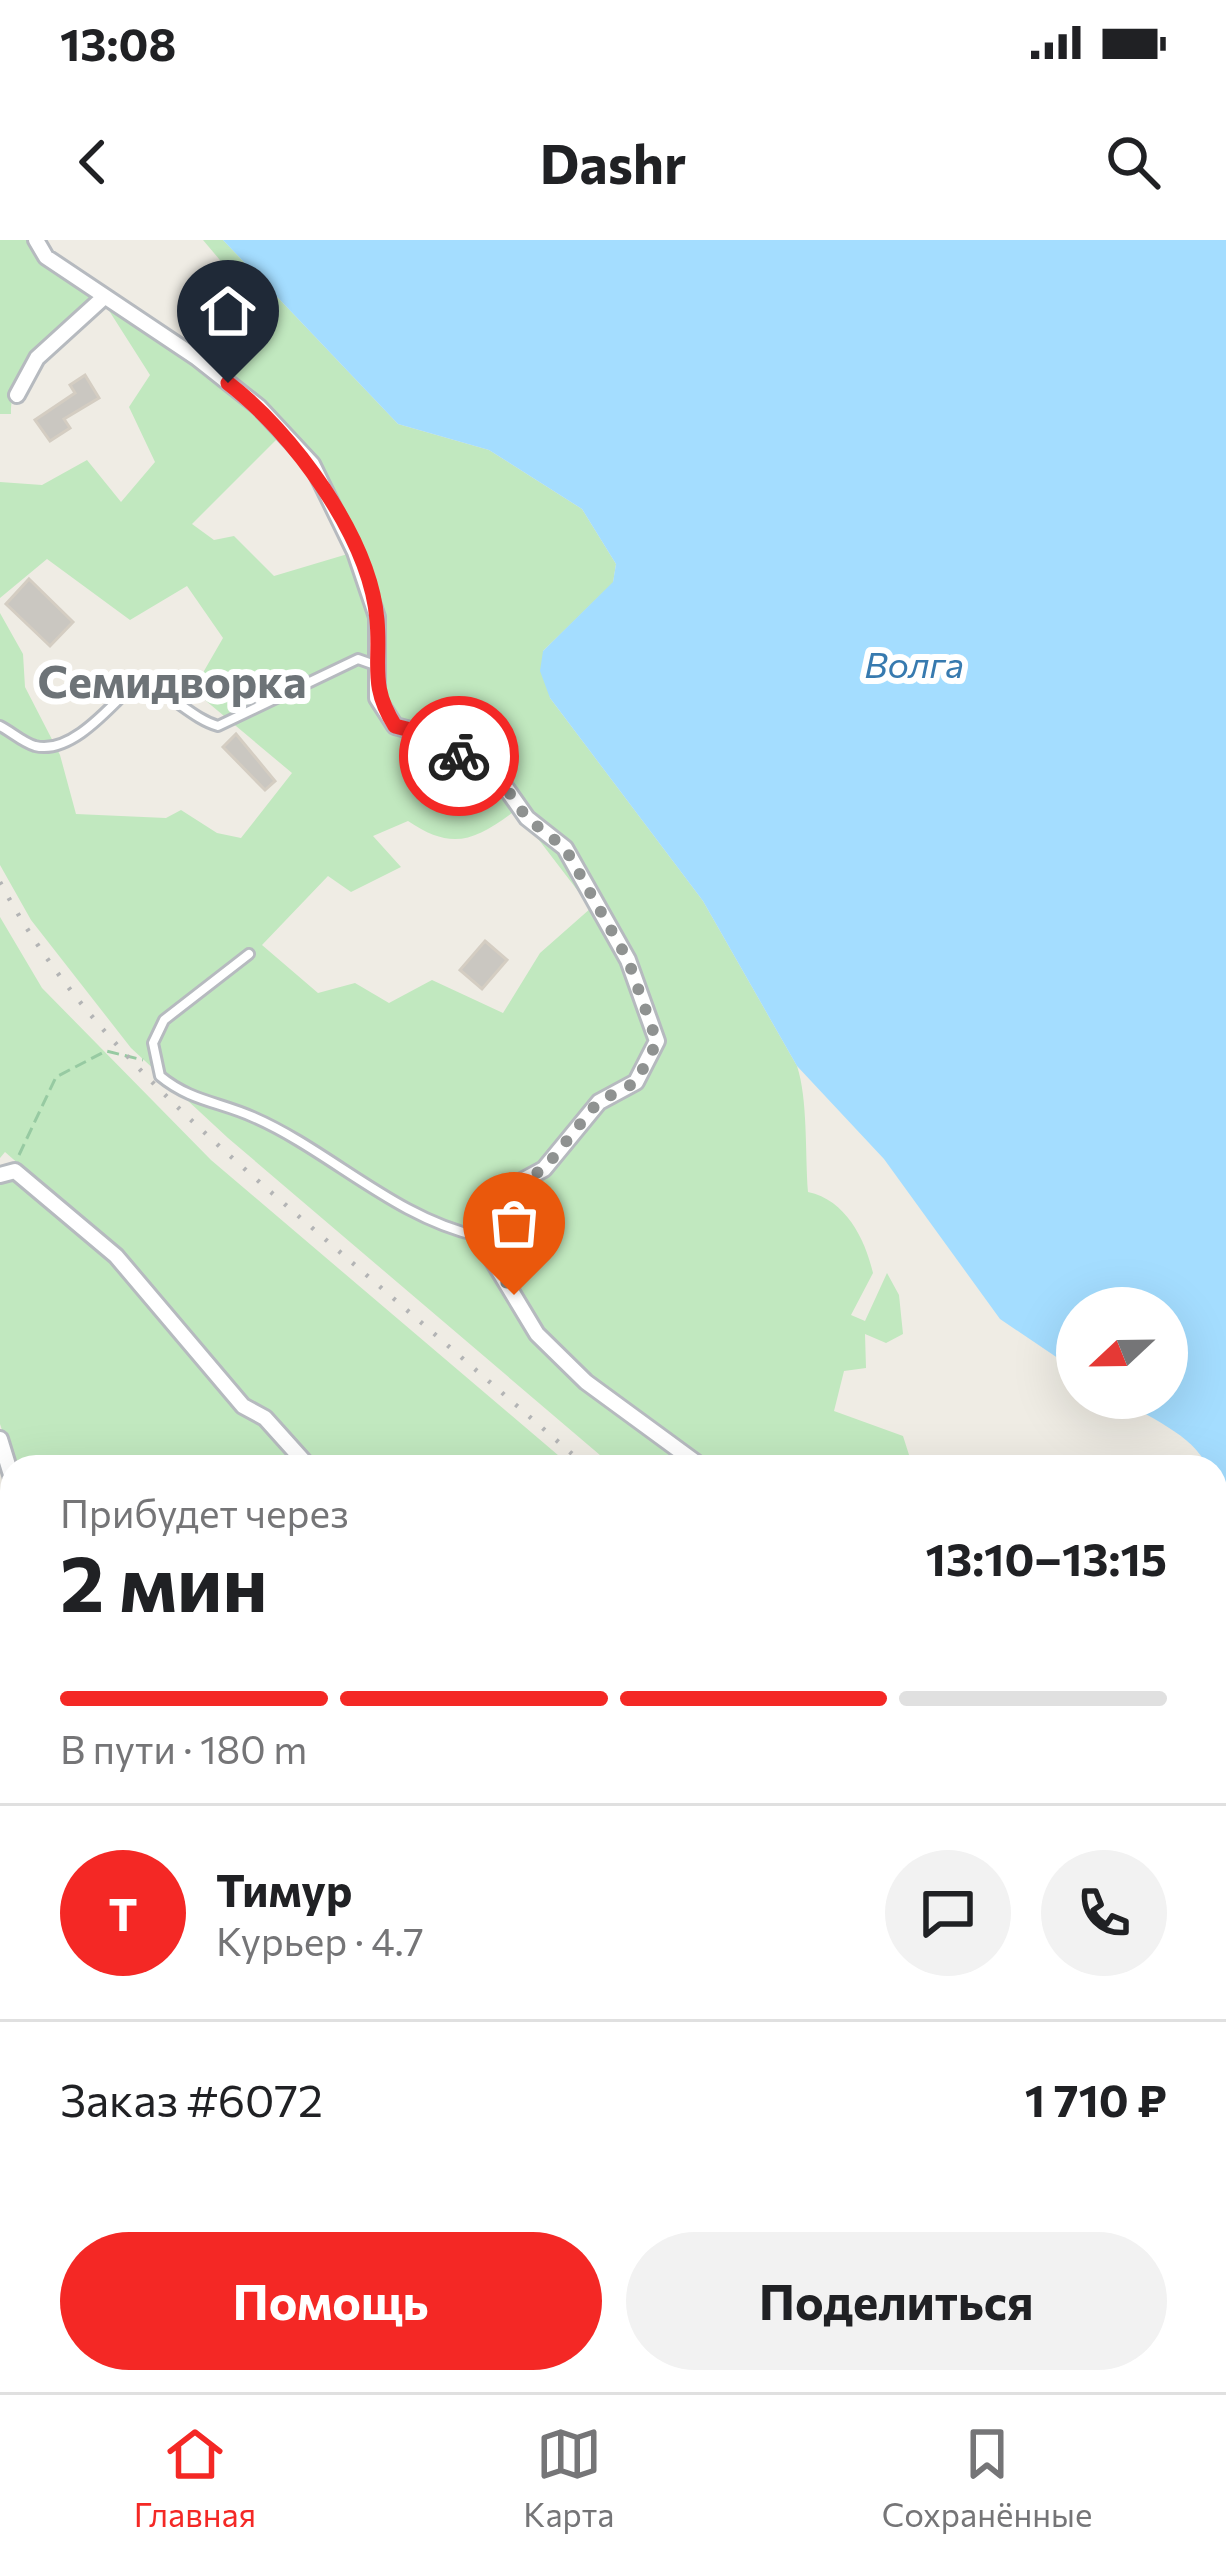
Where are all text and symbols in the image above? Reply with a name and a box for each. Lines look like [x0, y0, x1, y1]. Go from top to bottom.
text: 13:08 [60, 15, 176, 70]
icon: back [60, 129, 126, 195]
text: Dashr [540, 129, 686, 195]
icon: search [1100, 129, 1166, 195]
pin [177, 260, 279, 383]
icon: home [195, 278, 261, 344]
water label: Волга [864, 641, 964, 685]
district label: Семидворка [38, 652, 306, 707]
courier [399, 696, 519, 816]
icon: bike [426, 723, 492, 789]
pin [463, 1172, 565, 1295]
icon: bag [481, 1190, 547, 1256]
north arrow [1056, 1287, 1188, 1419]
map controls [1056, 1287, 1188, 1419]
text: Прибудет через [60, 1488, 349, 1536]
text: 13:10–13:15 [926, 1530, 1167, 1585]
text: 2 мин [60, 1533, 268, 1628]
text: В пути · 180 m [60, 1724, 307, 1772]
button: chat [885, 1850, 1011, 1976]
button: phone [1041, 1850, 1167, 1976]
text: Тимур [216, 1861, 352, 1916]
text: Т [108, 1885, 138, 1940]
text: Курьер · 4.7 [216, 1916, 424, 1964]
text: Заказ #6072 [60, 2071, 323, 2126]
text: 1 710 ₽ [1025, 2071, 1167, 2126]
button: Помощь [60, 2232, 602, 2370]
button: Поделиться [626, 2232, 1167, 2370]
tab: Главная [134, 2421, 256, 2534]
tab: Карта [523, 2421, 614, 2534]
tab: Сохранённые [882, 2421, 1092, 2534]

